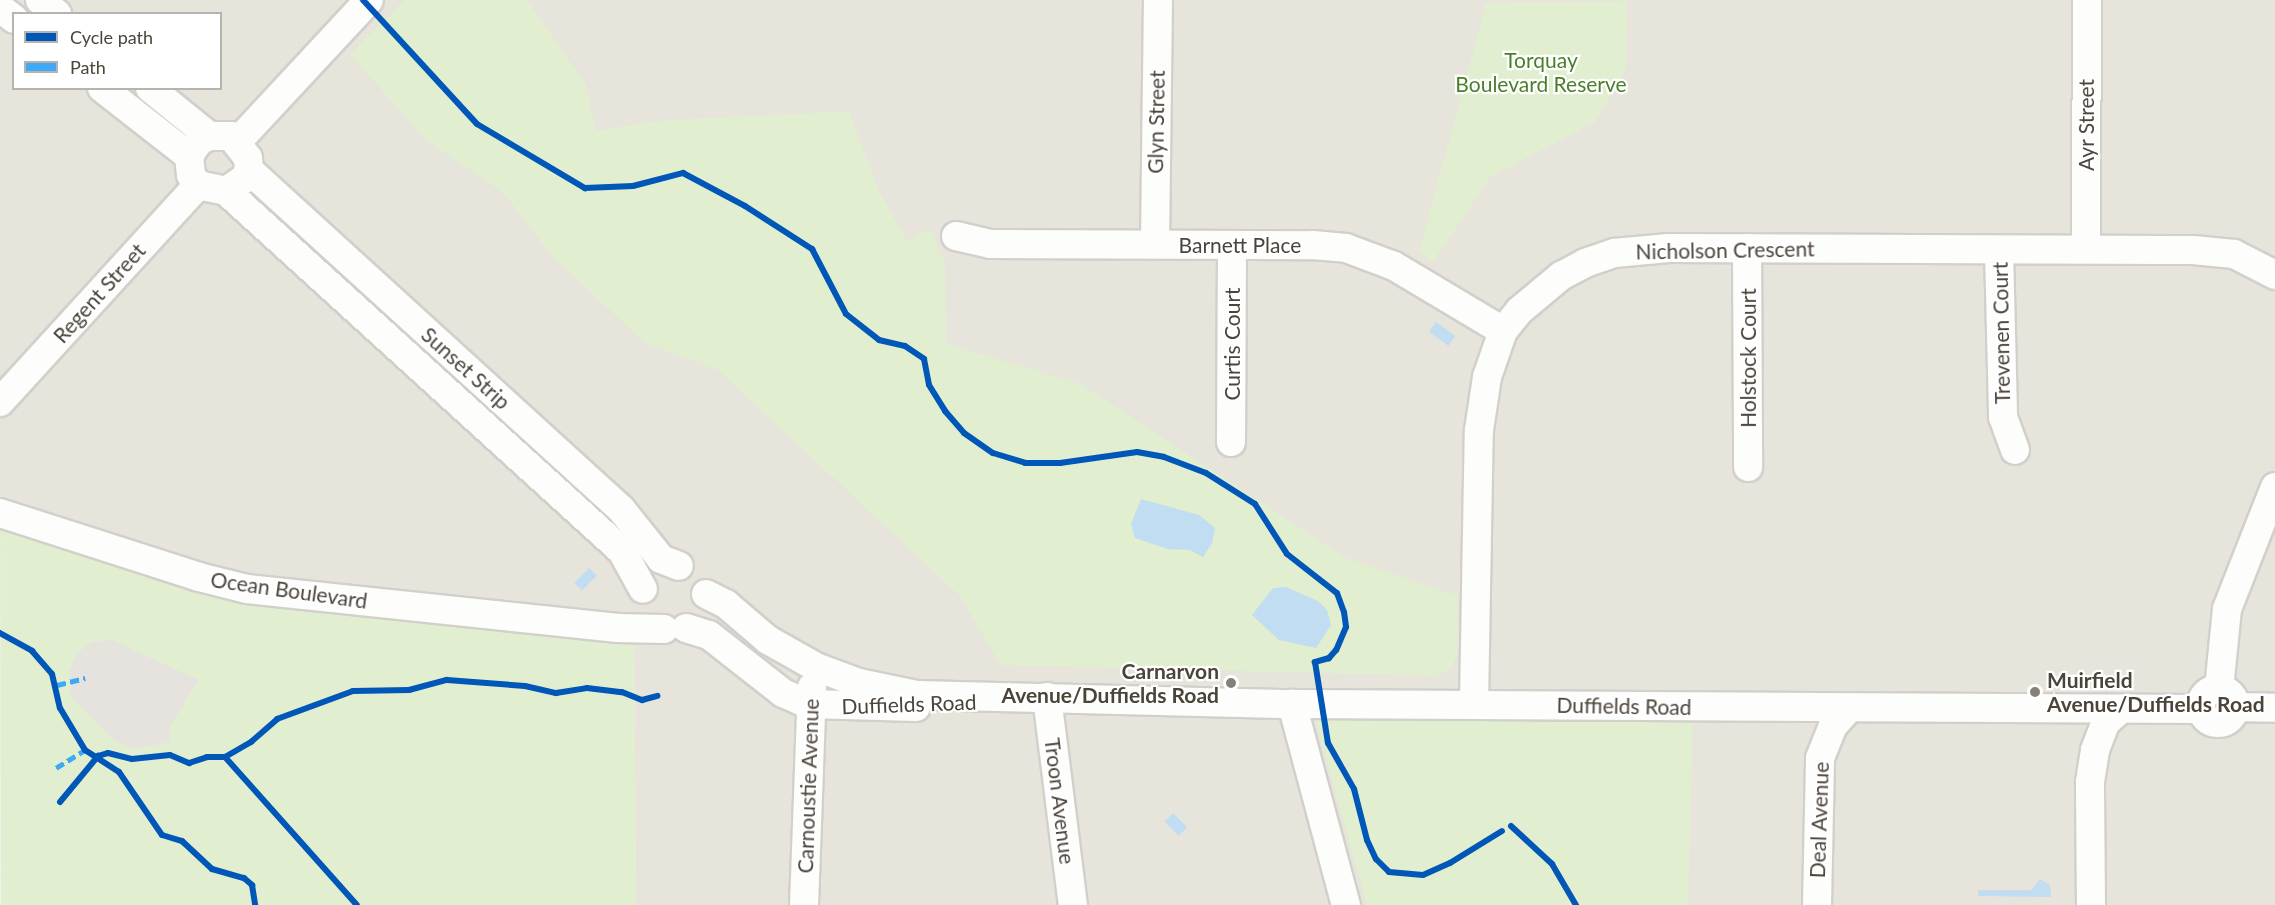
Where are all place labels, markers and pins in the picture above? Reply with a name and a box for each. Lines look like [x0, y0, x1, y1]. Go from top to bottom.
place label: Carnarvon Avenue/Duffields Road [1001, 658, 1219, 708]
place label: Muirfield Avenue/Duffields Road [2047, 667, 2265, 717]
marker: Carnarvon Avenue/Duffields Road [1224, 676, 1238, 690]
marker: Muirfield Avenue/Duffields Road [2028, 685, 2042, 699]

